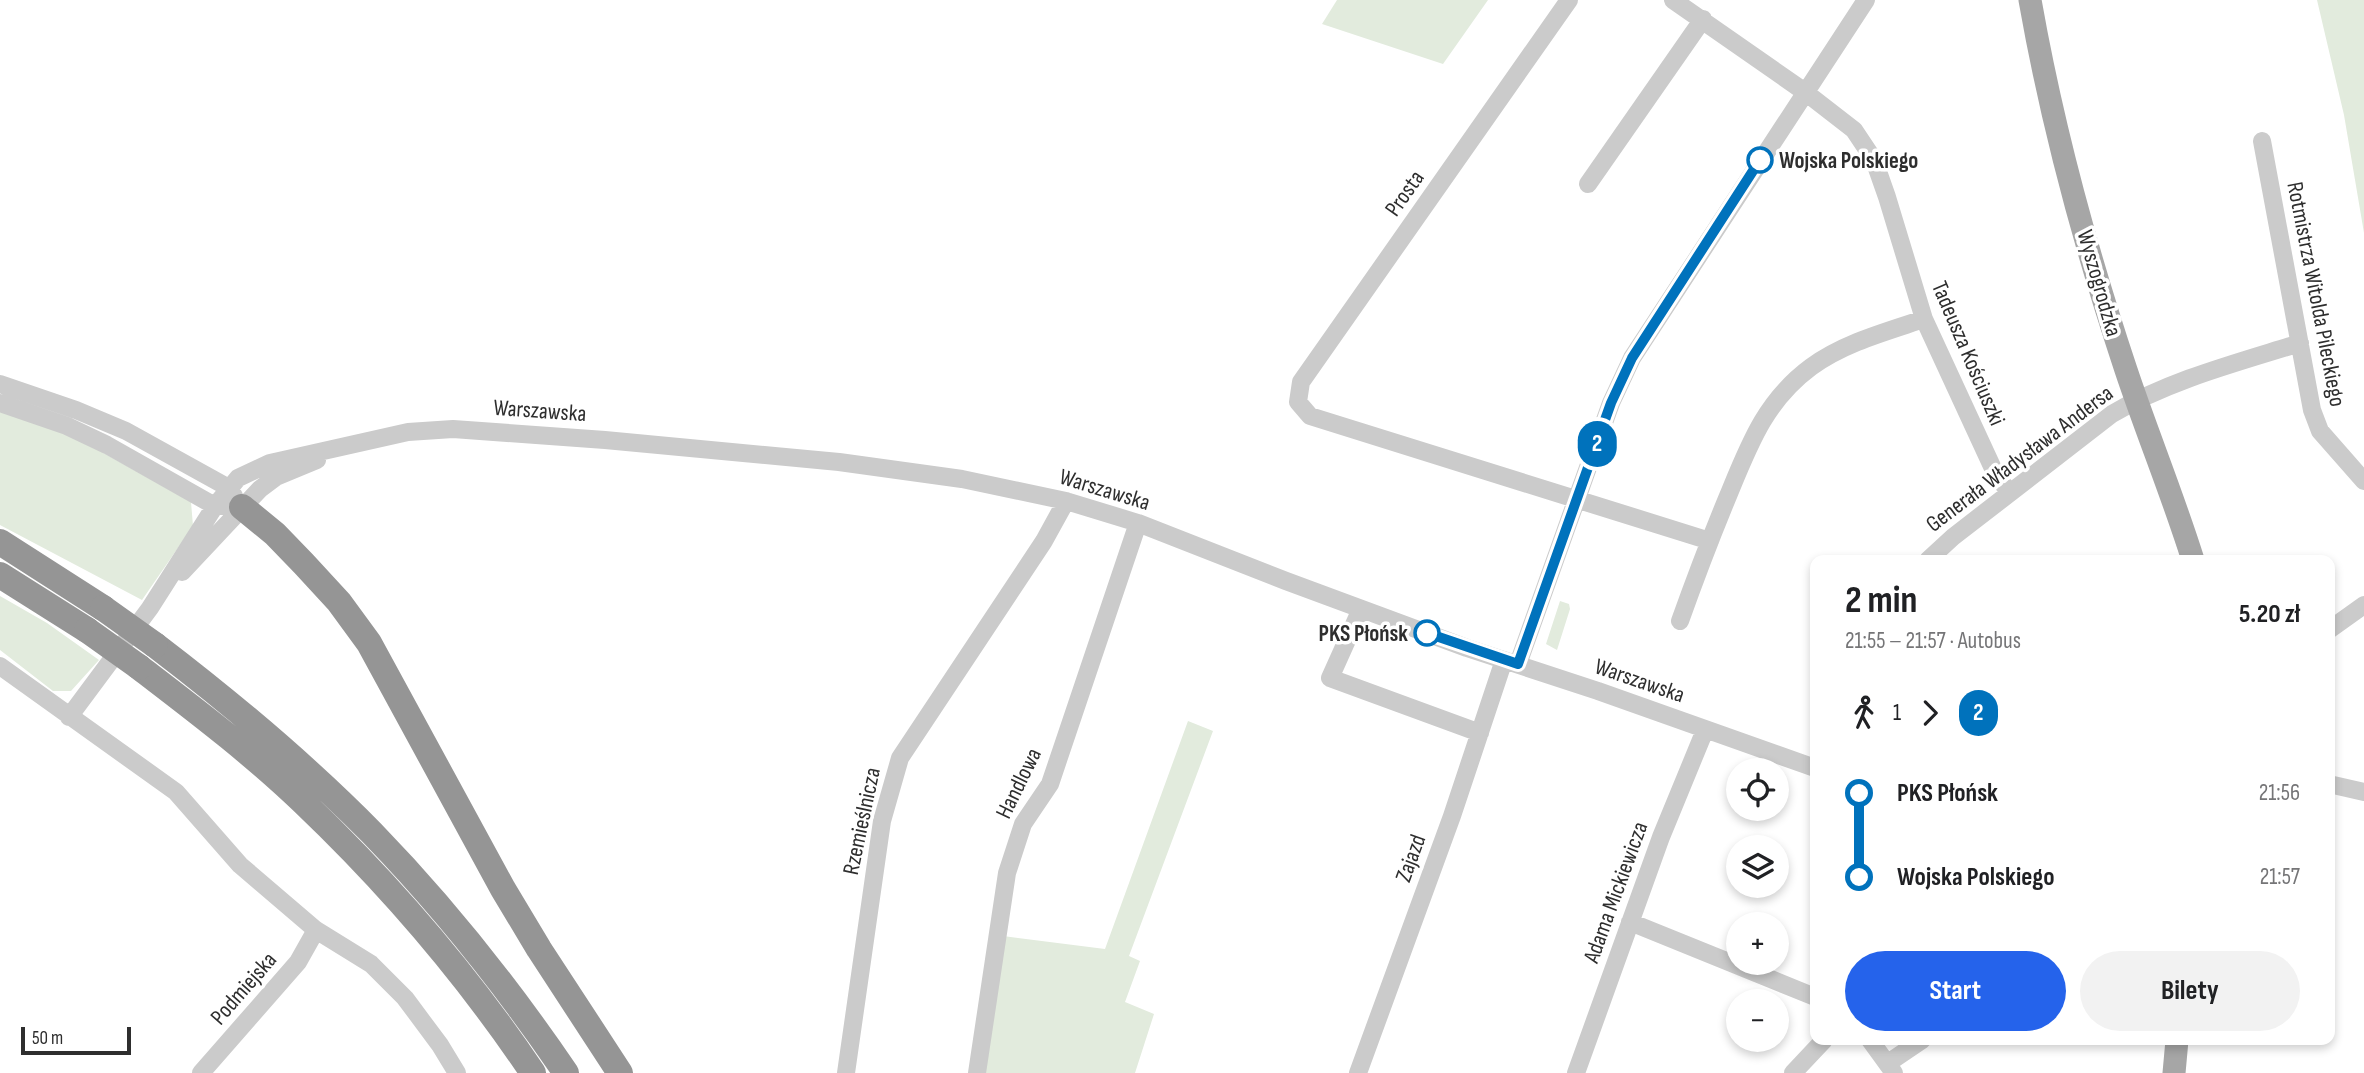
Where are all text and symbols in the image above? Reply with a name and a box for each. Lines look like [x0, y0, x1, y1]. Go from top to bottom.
marker: Wojska Polskiego [1747, 147, 1773, 173]
place label: Wojska Polskiego [1779, 147, 1918, 175]
street label: Prosta [1379, 165, 1430, 222]
street label: Rotmistrza Witolda Pileckiego [2280, 179, 2352, 409]
street label: Wyszogrodzka [2070, 227, 2128, 340]
street label: Tadeusza Kościuszki [1925, 277, 2011, 430]
street label: Generała Władysława Andersa [1921, 379, 2119, 538]
street label: Warszawska [492, 394, 587, 428]
line badge: 2 [1574, 421, 1620, 467]
text: 2 [1592, 429, 1602, 458]
street label: Warszawska [1056, 463, 1153, 517]
text: 2 min [1845, 578, 1917, 623]
text: 5.20 zł [2239, 599, 2300, 630]
place label: PKS Płońsk [1319, 620, 1408, 648]
marker: PKS Płońsk [1414, 620, 1440, 646]
text: 21:55 – 21:57 · Autobus [1845, 627, 2021, 655]
street label: Warszawska [1591, 653, 1688, 709]
icon: walk [1845, 694, 1883, 732]
icon: forward [1911, 694, 1949, 732]
text: 2 [1973, 698, 1984, 727]
text: 1 [1893, 699, 1901, 727]
street label: Handlowa [990, 744, 1048, 823]
map controls [1726, 758, 1789, 1052]
button: locate [1726, 758, 1789, 821]
street label: Rzemieślnicza [837, 765, 887, 877]
text: PKS Płońsk [1897, 778, 1998, 809]
text: 21:56 [2259, 779, 2300, 807]
street label: Adama Mickiewicza [1577, 818, 1654, 968]
street label: Zajazd [1389, 831, 1432, 886]
button: layers [1726, 835, 1789, 898]
text: Wojska Polskiego [1897, 862, 2055, 893]
text: 21:57 [2260, 863, 2300, 891]
button: + [1726, 912, 1789, 975]
street label: Podmiejska [205, 947, 283, 1031]
button: Start [1845, 951, 2066, 1031]
button: Bilety [2080, 951, 2300, 1031]
button: − [1726, 989, 1789, 1052]
scale bar [21, 1024, 131, 1056]
text: 50 m [32, 1027, 63, 1050]

